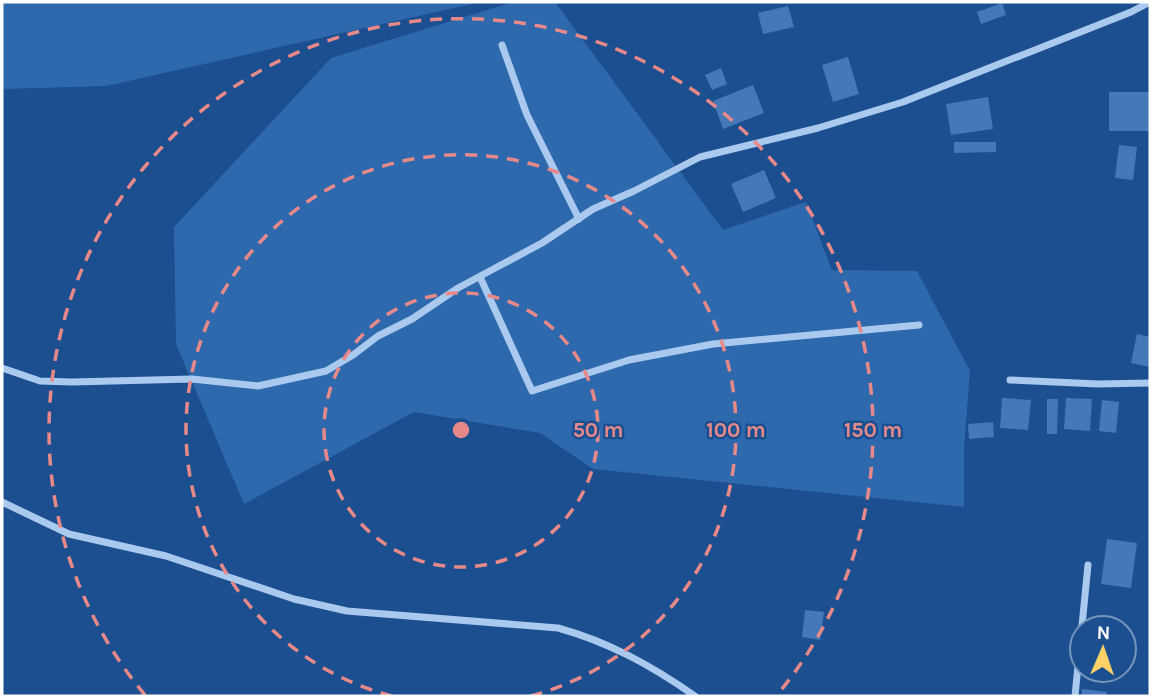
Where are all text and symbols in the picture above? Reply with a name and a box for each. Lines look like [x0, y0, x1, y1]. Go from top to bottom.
centre of rings [449, 418, 473, 442]
text: 50 m [573, 418, 623, 442]
text: 100 m [706, 418, 766, 442]
text: 150 m [844, 418, 902, 442]
north arrow [1068, 614, 1138, 684]
text: N [1096, 622, 1111, 644]

